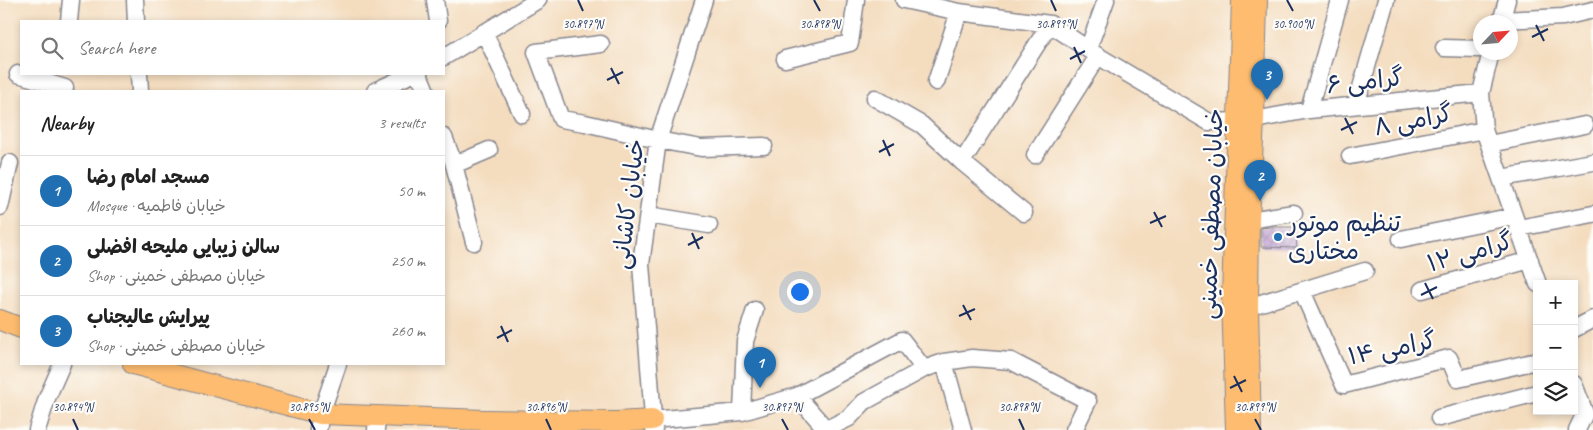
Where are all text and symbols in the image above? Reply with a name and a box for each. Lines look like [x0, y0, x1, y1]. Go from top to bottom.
north arrow [1473, 15, 1518, 60]
text: 30.897°N [563, 16, 605, 32]
text: 30.898°N [800, 16, 842, 32]
text: 30.899°N [1036, 16, 1078, 32]
text: 30.900°N [1273, 16, 1315, 32]
search box [20, 20, 445, 75]
icon: search [38, 34, 66, 62]
text: Search here [78, 36, 155, 60]
pin: 3 [1251, 59, 1283, 100]
street label: گرامی ۶ [1325, 62, 1405, 100]
street label: گرامی ۸ [1371, 98, 1455, 142]
street label: خیابان مصطفی خمینی [1192, 108, 1230, 320]
text: Nearby [40, 110, 93, 136]
text: 3 results [378, 113, 425, 133]
street label: خیابان کاشانی [605, 137, 651, 271]
pin: 2 [1244, 160, 1276, 201]
text: مسجد امام رضا [87, 165, 210, 189]
text: 1 [52, 181, 60, 201]
text: 50 m [398, 181, 425, 201]
text: Mosque · خیابان فاطمیه [87, 196, 226, 216]
place label: تنظیم موتور مختاری [1286, 208, 1402, 266]
street label: گرامی ۱۲ [1424, 226, 1516, 278]
marker: تنظیم موتور مختاری [1272, 231, 1284, 243]
text: سالن زیبایی ملیحه افضلی [87, 235, 280, 259]
text: 2 [52, 251, 60, 271]
text: 250 m [391, 251, 425, 271]
text: Shop · خیابان مصطفی خمینی [87, 266, 266, 286]
your location [787, 279, 813, 305]
map controls [1533, 280, 1578, 415]
button: + [1533, 280, 1578, 325]
text: پیرایش عالیجناب [87, 305, 210, 329]
text: 3 [52, 321, 60, 341]
text: 260 m [391, 321, 425, 341]
street label: گرامی ۱۴ [1345, 325, 1439, 371]
button: − [1533, 325, 1578, 370]
text: Shop · خیابان مصطفی خمینی [87, 336, 266, 356]
pin: 1 [744, 347, 776, 388]
button: layers [1533, 370, 1578, 415]
text: 30.894°N [53, 399, 95, 415]
text: 30.895°N [289, 399, 331, 415]
text: 30.896°N [526, 399, 568, 415]
text: 30.897°N [762, 399, 804, 415]
text: 30.898°N [999, 399, 1041, 415]
text: 30.899°N [1235, 399, 1277, 415]

